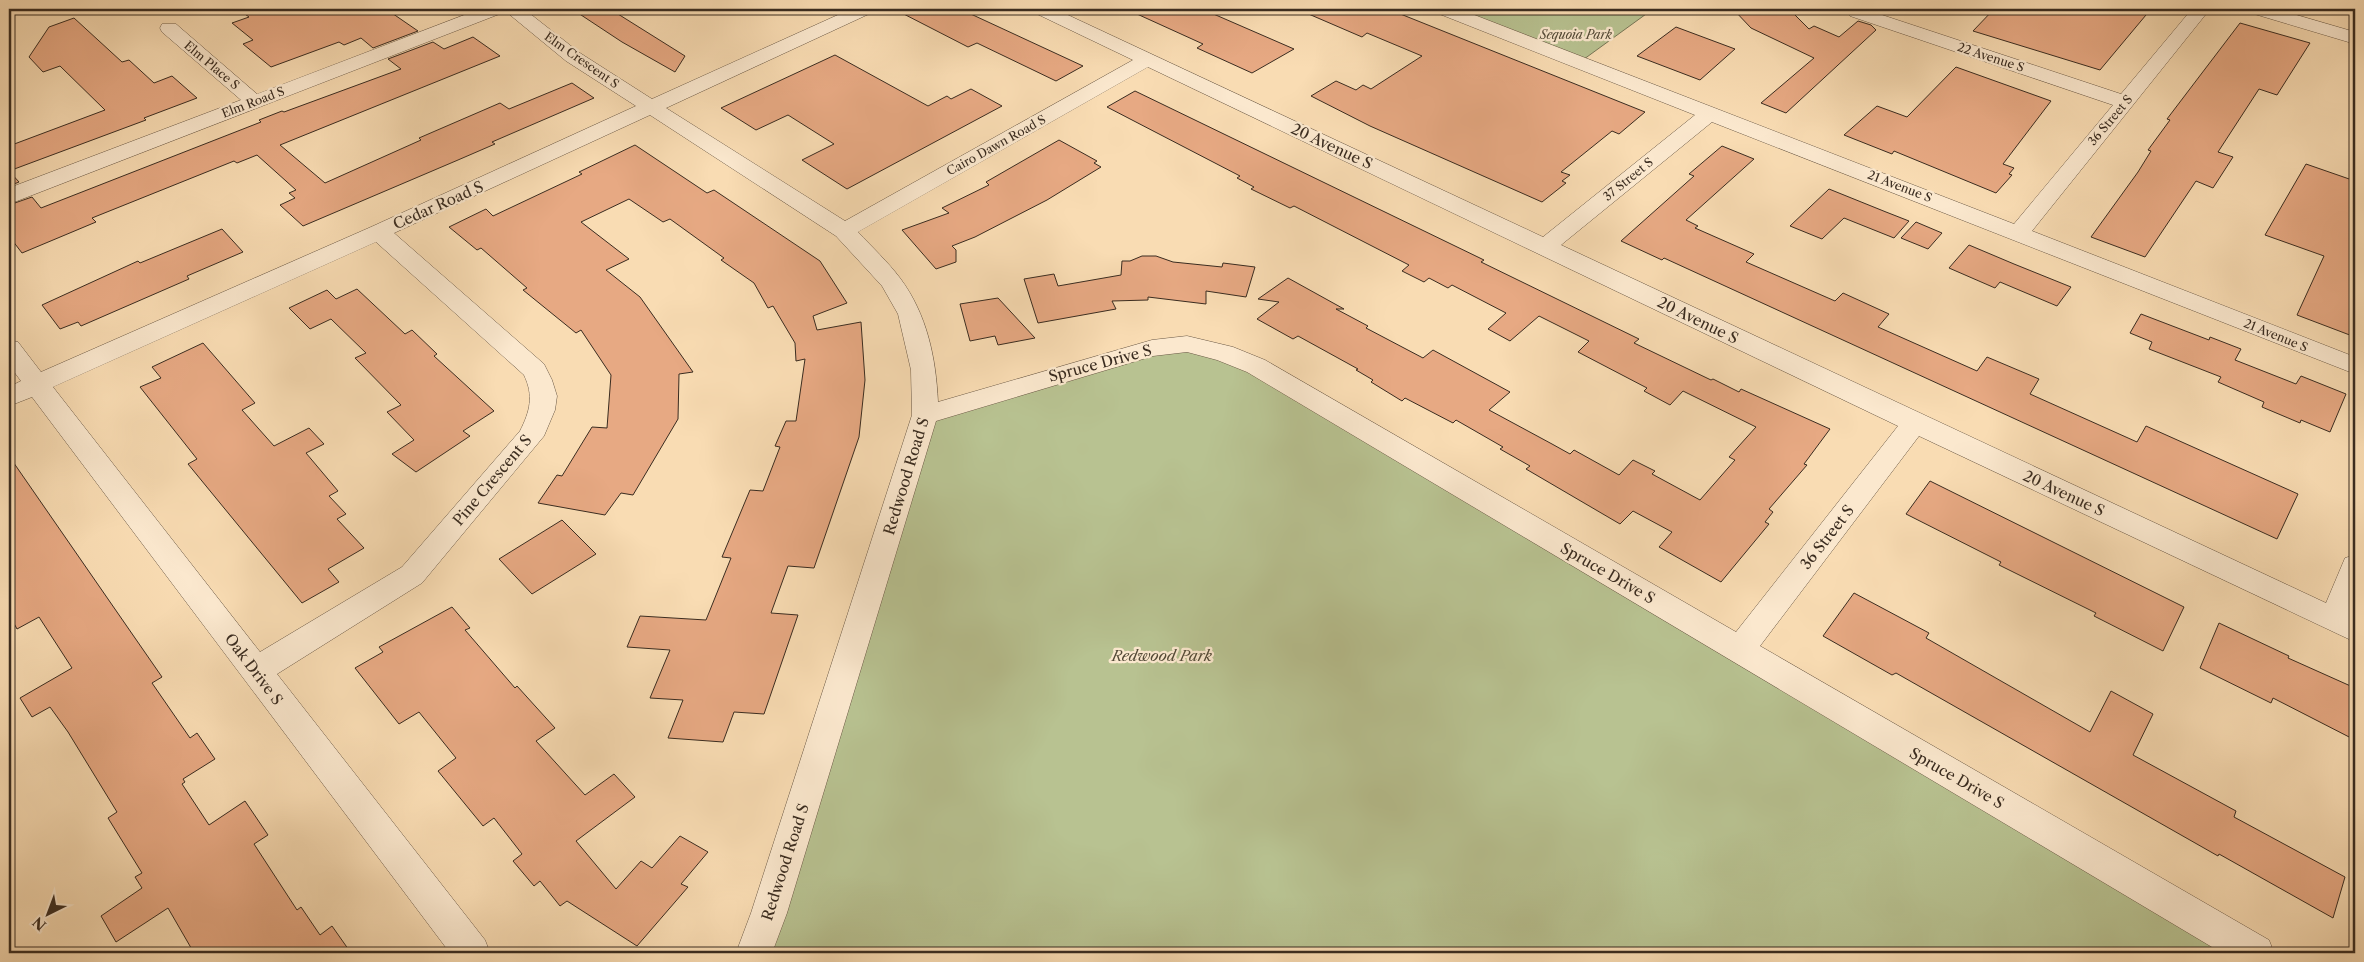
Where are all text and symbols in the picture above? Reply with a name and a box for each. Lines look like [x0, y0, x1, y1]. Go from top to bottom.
park label: Sequoia Park [1539, 27, 1613, 42]
street label: Elm Crescent S [542, 29, 622, 91]
street label: Elm Place S [181, 38, 243, 92]
street label: 22 Avenue S [1956, 39, 2026, 75]
street label: Elm Road S [219, 83, 287, 121]
street label: 36 Street S [2085, 92, 2135, 148]
street label: Cairo Dawn Road S [944, 112, 1048, 178]
street label: 20 Avenue S [1288, 119, 1376, 173]
street label: 37 Street S [1600, 154, 1656, 204]
street label: 21 Avenue S [1866, 167, 1934, 205]
street label: Cedar Road S [390, 177, 486, 233]
street label: 20 Avenue S [1654, 292, 1742, 348]
street label: 21 Avenue S [2242, 315, 2310, 355]
street label: Spruce Drive S [1046, 340, 1154, 386]
street label: Redwood Road S [879, 415, 933, 537]
street label: Pine Crescent S [448, 431, 536, 529]
street label: 20 Avenue S [2020, 466, 2108, 520]
street label: 36 Street S [1796, 501, 1858, 573]
street label: Spruce Drive S [1557, 538, 1659, 608]
street label: Oak Drive S [221, 629, 287, 709]
park label: Redwood Park [1111, 646, 1212, 665]
street label: Spruce Drive S [1906, 743, 2008, 813]
street label: Redwood Road S [757, 801, 813, 923]
north arrow [22, 890, 72, 940]
text: N [29, 913, 50, 934]

